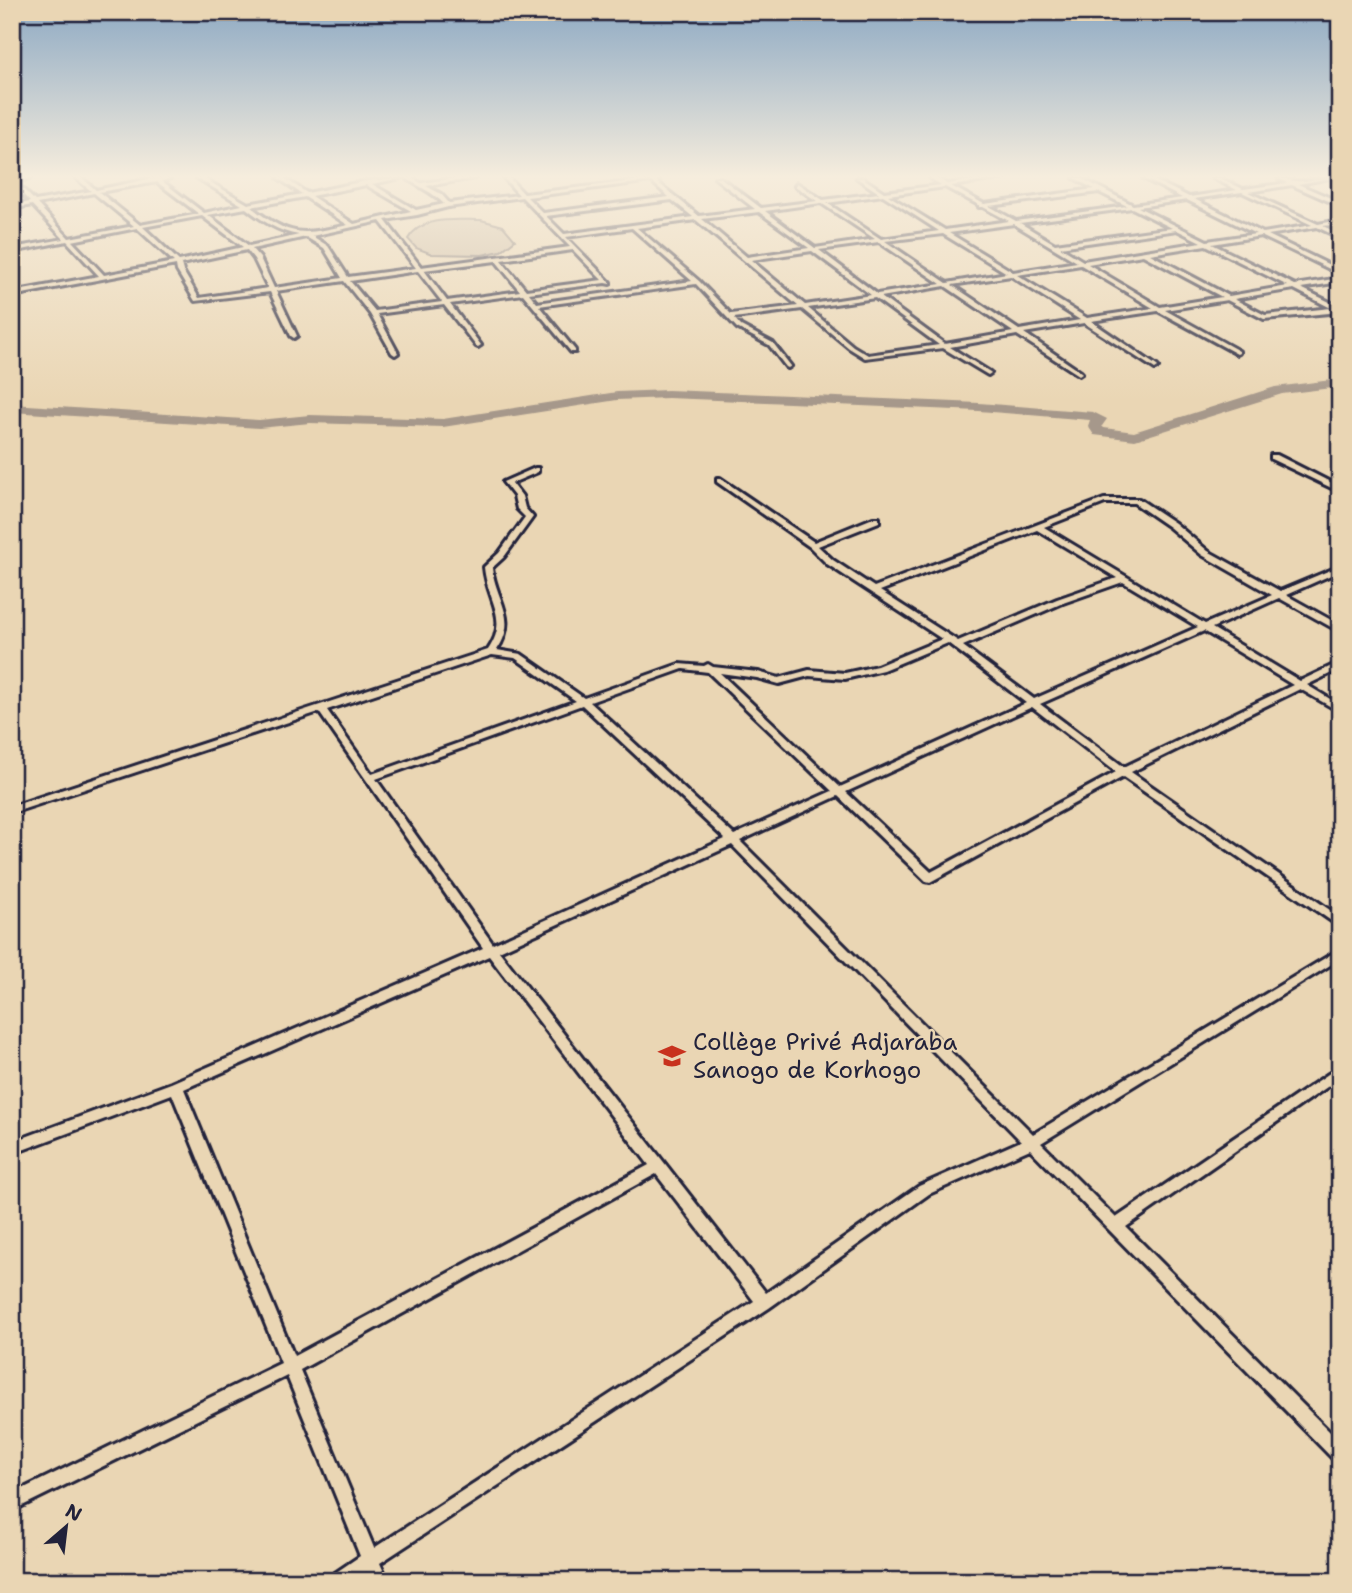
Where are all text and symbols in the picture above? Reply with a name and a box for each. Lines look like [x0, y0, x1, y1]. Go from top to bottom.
place label: Collège Privé Adjaraba Sanogo de Korhogo [693, 1026, 958, 1086]
school or university icon: Collège Privé Adjaraba Sanogo de Korhogo [657, 1041, 687, 1071]
north arrow [32, 1492, 102, 1562]
text: N [61, 1498, 86, 1527]

